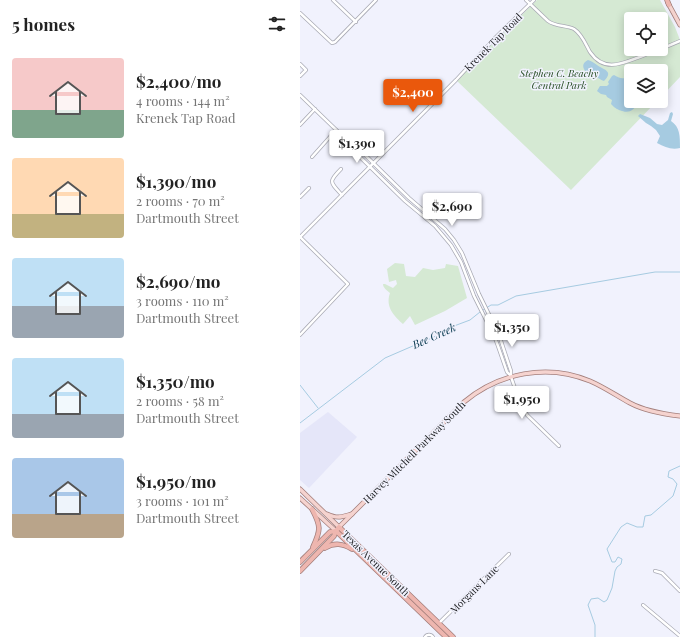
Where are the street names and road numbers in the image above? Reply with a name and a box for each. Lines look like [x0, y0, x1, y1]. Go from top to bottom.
street label: Krenek Tap Road [461, 10, 525, 74]
street label: Harvey Mitchell Parkway South [360, 398, 468, 506]
street label: Texas Avenue South [339, 527, 413, 599]
street label: Morgans Lane [447, 562, 501, 616]

